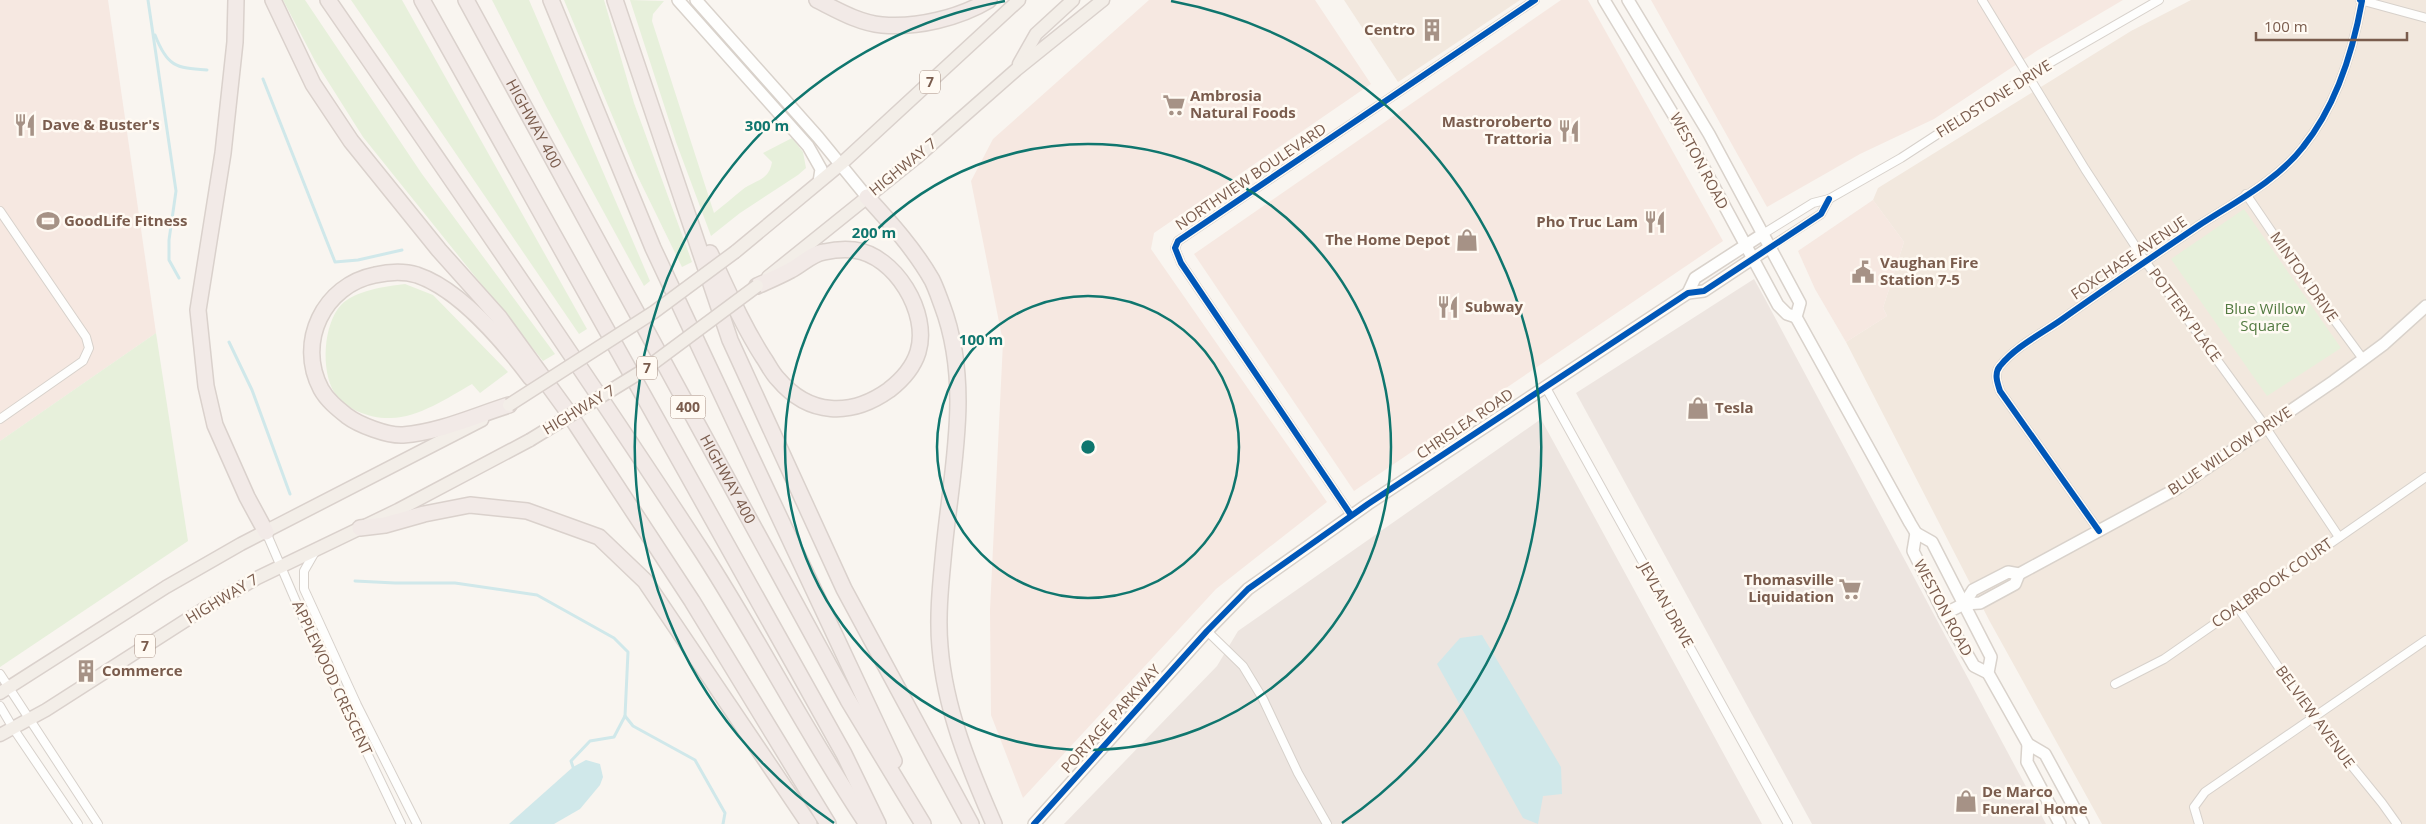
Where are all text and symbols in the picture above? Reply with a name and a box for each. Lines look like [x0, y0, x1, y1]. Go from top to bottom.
scale bar [2256, 10, 2407, 42]
text: 100 m [2264, 16, 2308, 36]
building icon: Centro [1419, 17, 1445, 43]
place label: Centro [1364, 19, 1415, 39]
street label: FIELDSTONE DRIVE [1932, 55, 2055, 142]
road number: 7 [920, 70, 940, 94]
street label: HIGHWAY 400 [502, 75, 567, 171]
place label: Ambrosia Natural Foods [1190, 85, 1296, 122]
supermarket icon: Ambrosia Natural Foods [1161, 92, 1187, 118]
street label: WESTON ROAD [1666, 109, 1734, 212]
place label: Mastroroberto Trattoria [1442, 111, 1552, 148]
restaurant icon: Dave & Buster's [12, 112, 38, 138]
place label: Dave & Buster's [42, 114, 160, 134]
text: 300 m [745, 115, 789, 135]
street label: NORTHVIEW BOULEVARD [1171, 118, 1330, 234]
restaurant icon: Mastroroberto Trattoria [1556, 118, 1582, 144]
street label: HIGHWAY 7 [864, 133, 940, 200]
sports icon: GoodLife Fitness [35, 208, 61, 234]
restaurant icon: Pho Truc Lam [1642, 209, 1668, 235]
place label: GoodLife Fitness [64, 210, 188, 230]
place label: Pho Truc Lam [1536, 211, 1638, 231]
street label: FOXCHASE AVENUE [2067, 211, 2190, 303]
text: 200 m [852, 222, 896, 242]
shop icon: The Home Depot [1454, 227, 1480, 253]
street label: MINTON DRIVE [2266, 227, 2343, 325]
place label: The Home Depot [1325, 229, 1450, 249]
place label: Vaughan Fire Station 7-5 [1880, 252, 1978, 289]
public building icon: Vaughan Fire Station 7-5 [1850, 259, 1876, 285]
street label: POTTERY PLACE [2145, 264, 2227, 365]
restaurant icon: Subway [1435, 294, 1461, 320]
place label: Subway [1465, 296, 1524, 316]
park label: Blue Willow Square [2225, 298, 2306, 335]
text: 100 m [959, 329, 1003, 349]
road number: 7 [637, 356, 657, 379]
street label: HIGHWAY 7 [538, 380, 619, 439]
street label: CHRISLEA ROAD [1412, 383, 1517, 463]
shop icon: Tesla [1685, 395, 1711, 421]
road number: 400 [670, 396, 706, 418]
place label: Tesla [1715, 397, 1754, 417]
street label: BLUE WILLOW DRIVE [2164, 401, 2295, 499]
street label: HIGHWAY 400 [696, 431, 761, 527]
centre of rings [1079, 438, 1097, 456]
street label: COALBROOK COURT [2207, 532, 2336, 631]
street label: JEVLAN DRIVE [1634, 556, 1699, 651]
street label: WESTON ROAD [1910, 556, 1978, 659]
street label: HIGHWAY 7 [181, 569, 262, 628]
place label: Thomasville Liquidation [1744, 569, 1834, 606]
supermarket icon: Thomasville Liquidation [1837, 576, 1863, 602]
street label: APPLEWOOD CRESCENT [288, 597, 378, 759]
road number: 7 [135, 634, 155, 658]
building icon: Commerce [73, 658, 99, 684]
street label: PORTAGE PARKWAY [1056, 659, 1165, 777]
place label: Commerce [102, 660, 183, 680]
street label: BELVIEW AVENUE [2272, 661, 2360, 772]
place label: De Marco Funeral Home [1982, 781, 2088, 818]
shop icon: De Marco Funeral Home [1953, 788, 1979, 814]

